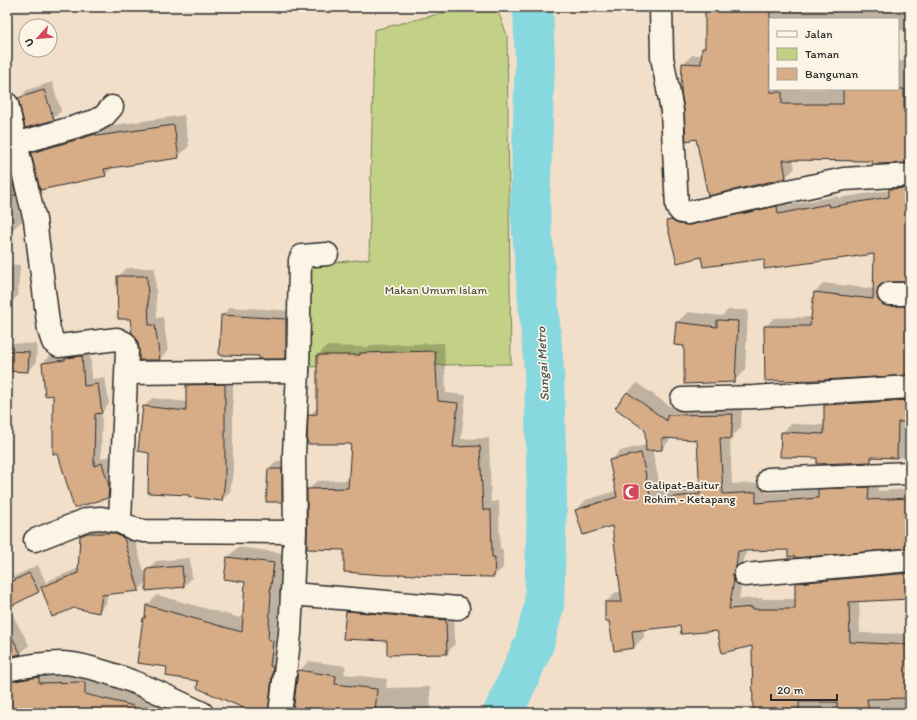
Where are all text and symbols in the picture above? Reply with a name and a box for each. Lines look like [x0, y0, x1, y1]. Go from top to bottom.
north arrow [18, 18, 58, 58]
legend [769, 18, 899, 90]
text: Jalan [805, 27, 833, 41]
text: U [22, 36, 37, 49]
text: Taman [805, 47, 840, 61]
text: Bangunan [805, 67, 858, 81]
park label: Makan Umum Islam [385, 283, 487, 297]
water label: Sungai Metro [533, 326, 552, 401]
place label: Galipat-Baitur Rohim - Ketapang [644, 478, 737, 506]
mosque icon: Galipat-Baitur Rohim - Ketapang [621, 482, 641, 502]
scale bar [771, 676, 837, 702]
text: 20 m [777, 683, 804, 697]

